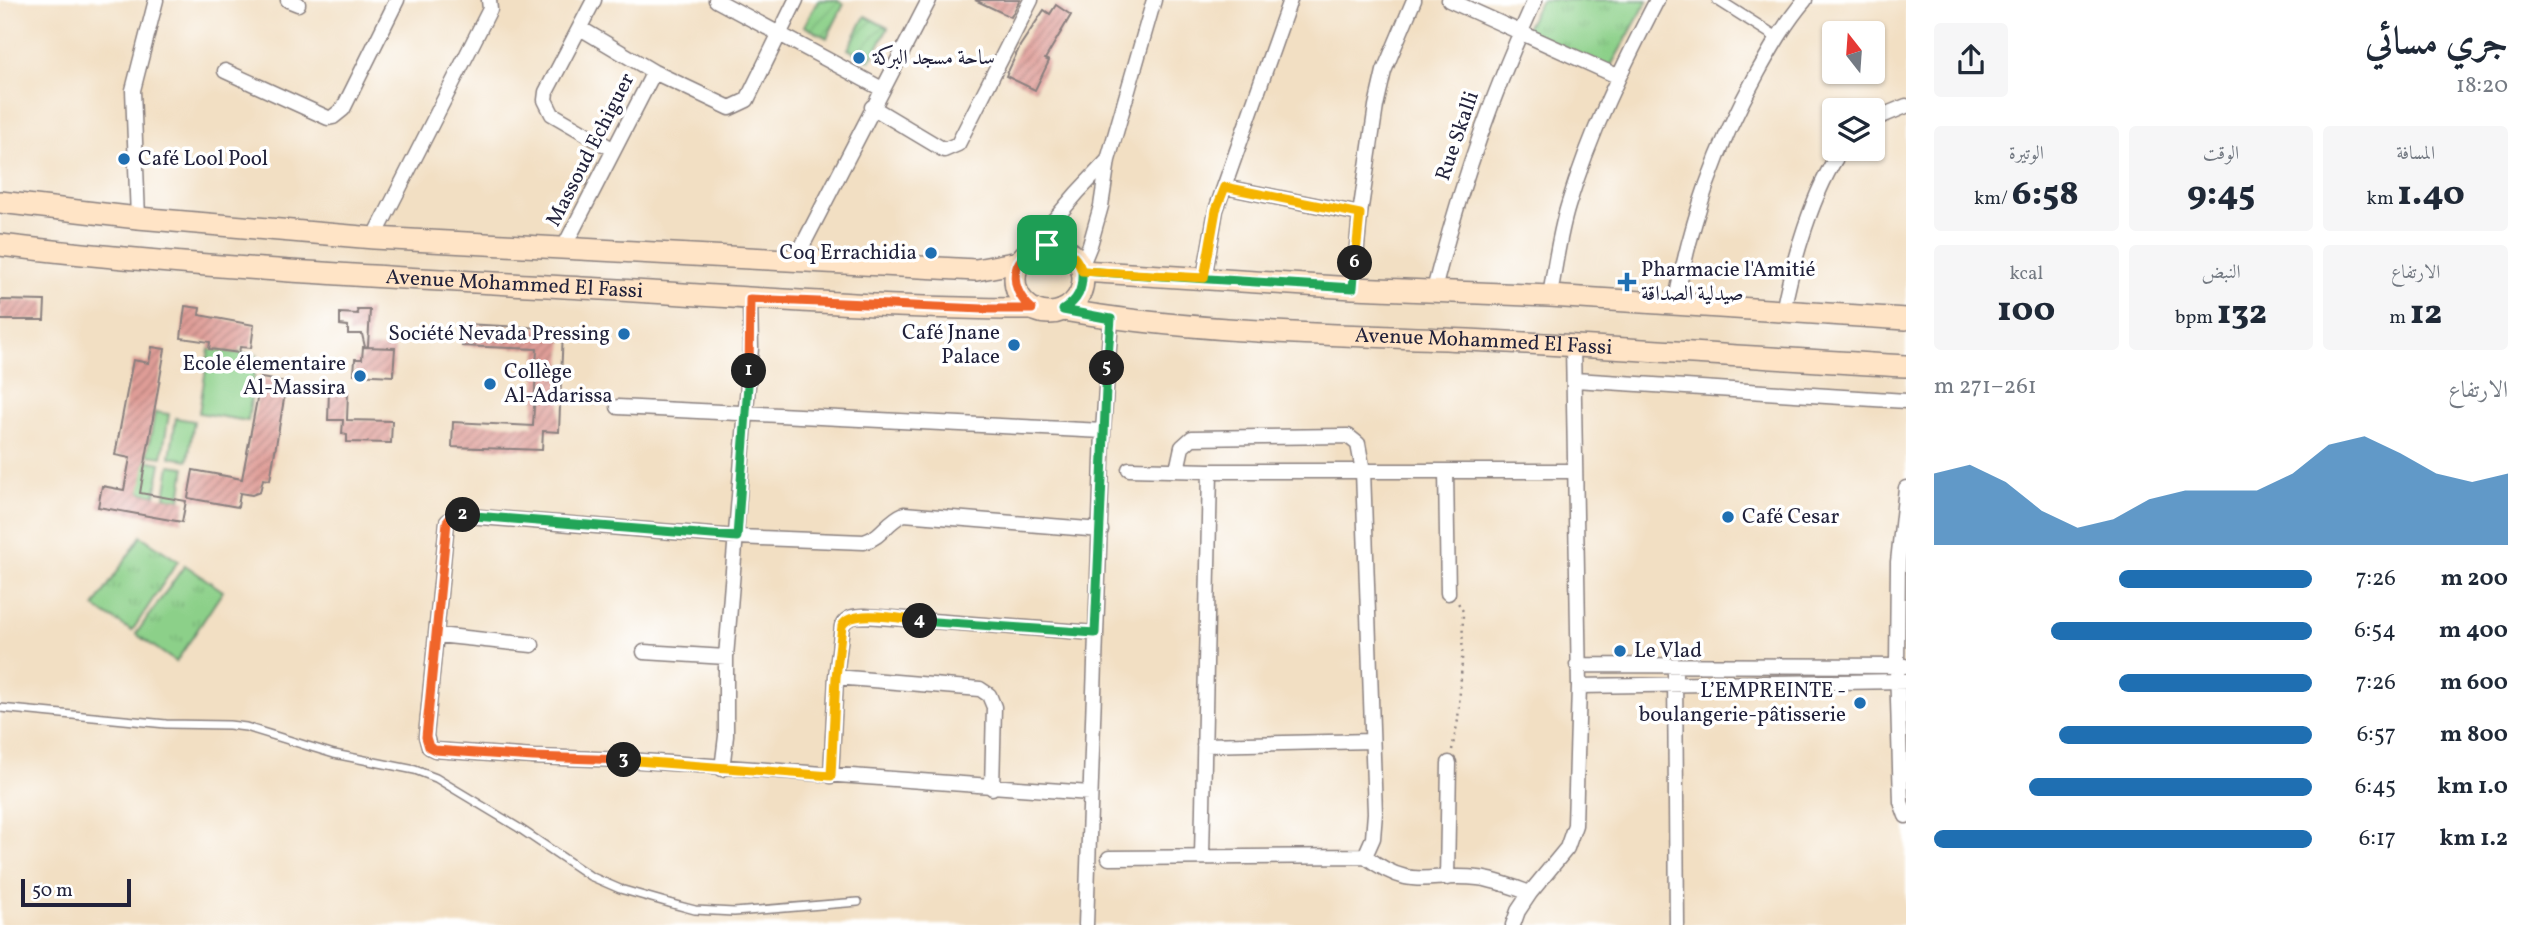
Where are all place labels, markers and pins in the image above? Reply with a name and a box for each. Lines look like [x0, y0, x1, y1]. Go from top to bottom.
place label: ساحة مسجد البركة [872, 44, 995, 73]
marker: ساحة مسجد البركة [851, 50, 867, 66]
place label: Café Lool Pool [138, 145, 268, 174]
marker: Café Lool Pool [116, 151, 132, 167]
pin [1017, 215, 1077, 275]
place label: Coq Errachidia [779, 239, 917, 268]
marker: Coq Errachidia [923, 245, 939, 261]
pin: 6 [1338, 246, 1372, 280]
place label: Pharmacie l'Amitié صيدلية الصداقة [1641, 256, 1816, 309]
marker: Pharmacie l'Amitié صيدلية الصداقة [1619, 274, 1635, 290]
place label: Café Jnane Palace [902, 319, 1000, 372]
place label: Société Nevada Pressing [388, 320, 610, 349]
marker: Société Nevada Pressing [616, 326, 632, 342]
marker: Café Jnane Palace [1006, 337, 1022, 353]
place label: Ecole élementaire Al-Massira [182, 350, 346, 403]
pin: 5 [1090, 350, 1124, 386]
pin: 1 [732, 354, 766, 388]
place label: Collège Al-Adarissa [504, 358, 613, 411]
marker: Ecole élementaire Al-Massira [352, 368, 368, 384]
marker: Collège Al-Adarissa [482, 376, 498, 392]
pin: 2 [446, 498, 480, 532]
place label: Café Cesar [1742, 503, 1840, 532]
marker: Café Cesar [1720, 509, 1736, 525]
pin: 4 [902, 604, 937, 638]
place label: Le Vlad [1634, 637, 1702, 666]
marker: Le Vlad [1612, 643, 1628, 659]
place label: L’EMPREINTE - boulangerie-pâtisserie [1639, 677, 1846, 730]
marker: L’EMPREINTE - boulangerie-pâtisserie [1852, 695, 1868, 711]
pin: 3 [606, 742, 642, 778]

